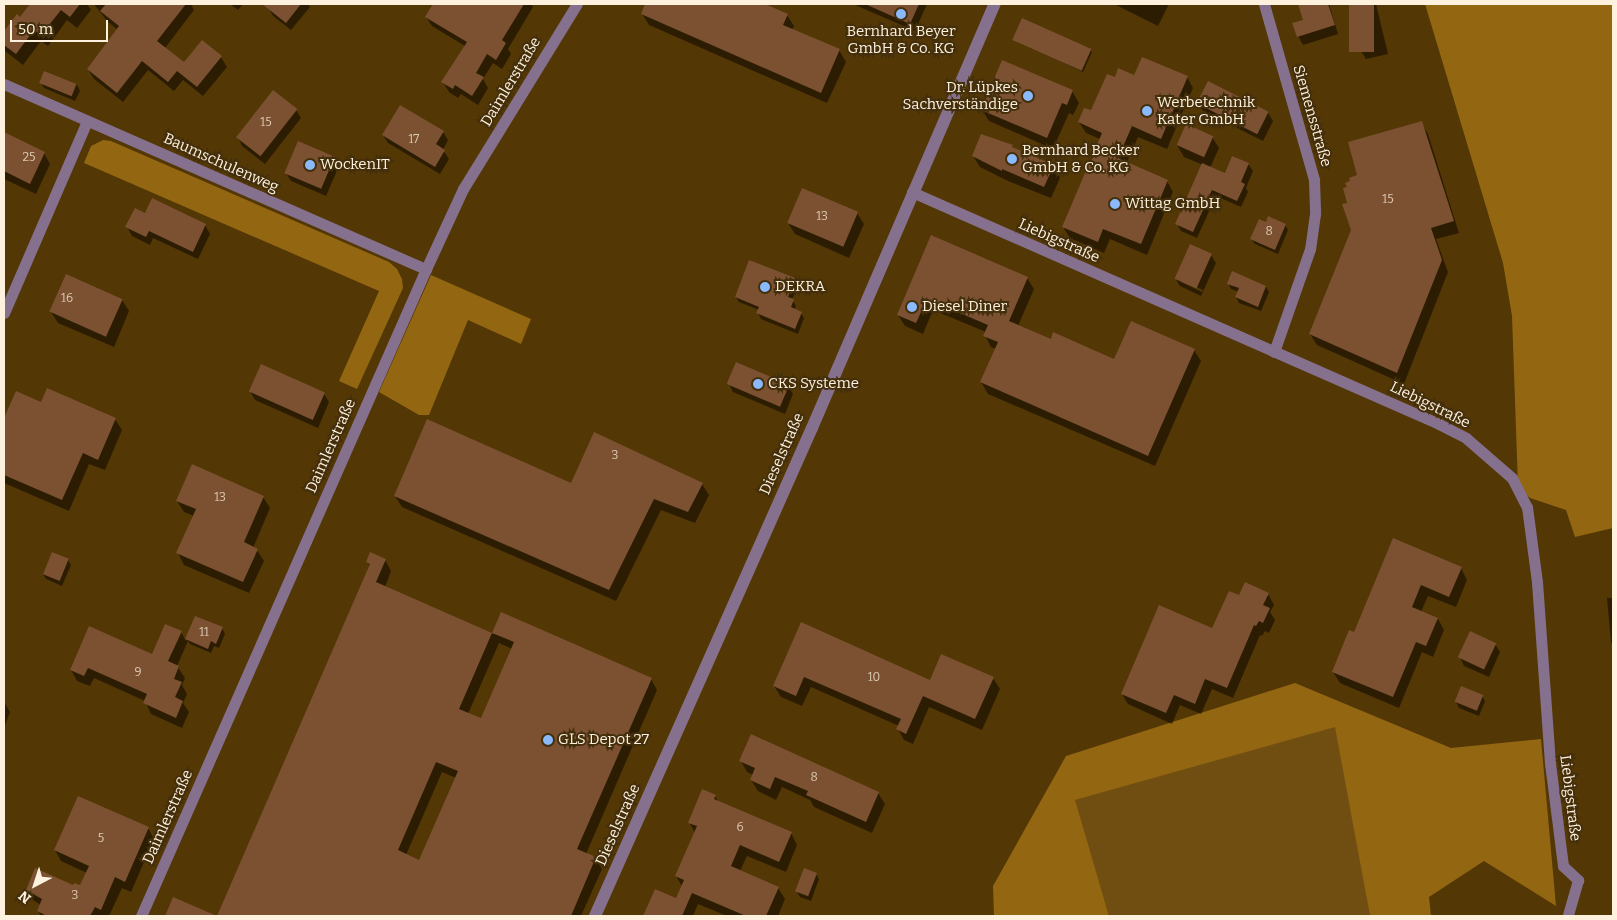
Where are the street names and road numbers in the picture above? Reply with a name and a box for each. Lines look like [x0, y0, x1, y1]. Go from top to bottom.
street label: Daimlerstraße [477, 34, 545, 130]
street label: Siemensstraße [1289, 63, 1335, 169]
street label: Baumschulenweg [161, 129, 281, 197]
street label: Liebigstraße [1016, 215, 1102, 267]
street label: Liebigstraße [1387, 378, 1473, 432]
street label: Daimlerstraße [302, 396, 360, 496]
street label: Dieselstraße [756, 410, 808, 498]
street label: Liebigstraße [1556, 754, 1584, 842]
street label: Daimlerstraße [139, 767, 197, 867]
street label: Dieselstraße [592, 781, 644, 869]

